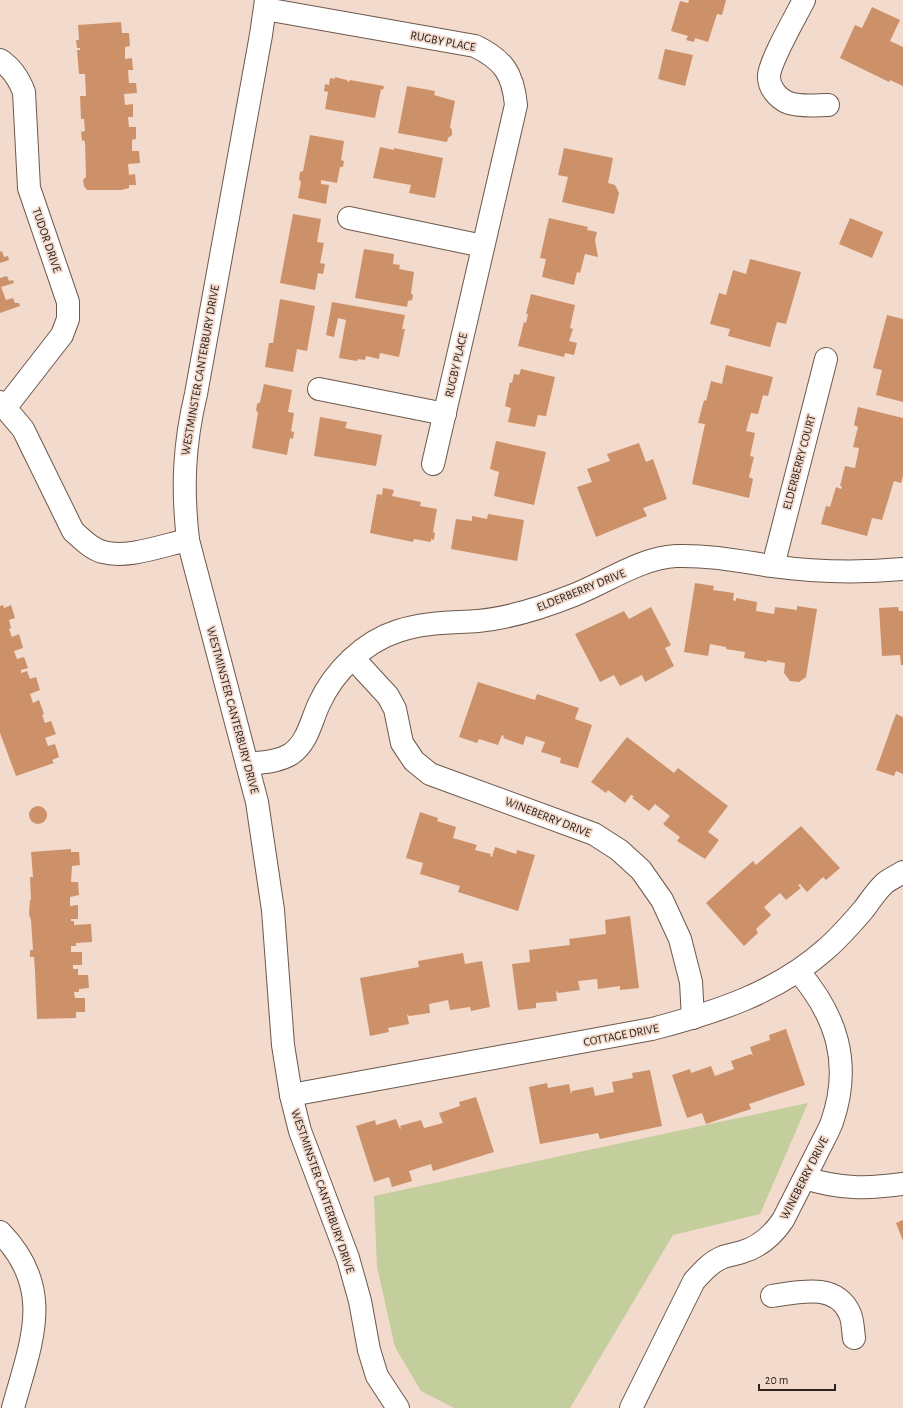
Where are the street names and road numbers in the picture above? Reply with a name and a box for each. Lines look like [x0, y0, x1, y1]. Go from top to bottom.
street label: RUGBY PLACE [409, 29, 477, 53]
street label: TUDOR DRIVE [30, 206, 64, 274]
street label: WESTMINSTER CANTERBURY DRIVE [179, 284, 221, 456]
street label: RUGBY PLACE [443, 331, 469, 398]
street label: ELDERBERRY COURT [781, 413, 818, 511]
street label: ELDERBERRY DRIVE [535, 567, 627, 613]
street label: WESTMINSTER CANTERBURY DRIVE [205, 625, 261, 795]
street label: WINEBERRY DRIVE [503, 795, 593, 839]
street label: COTTAGE DRIVE [582, 1022, 660, 1048]
street label: WESTMINSTER CANTERBURY DRIVE [289, 1107, 357, 1275]
street label: WINEBERRY DRIVE [778, 1134, 830, 1221]

